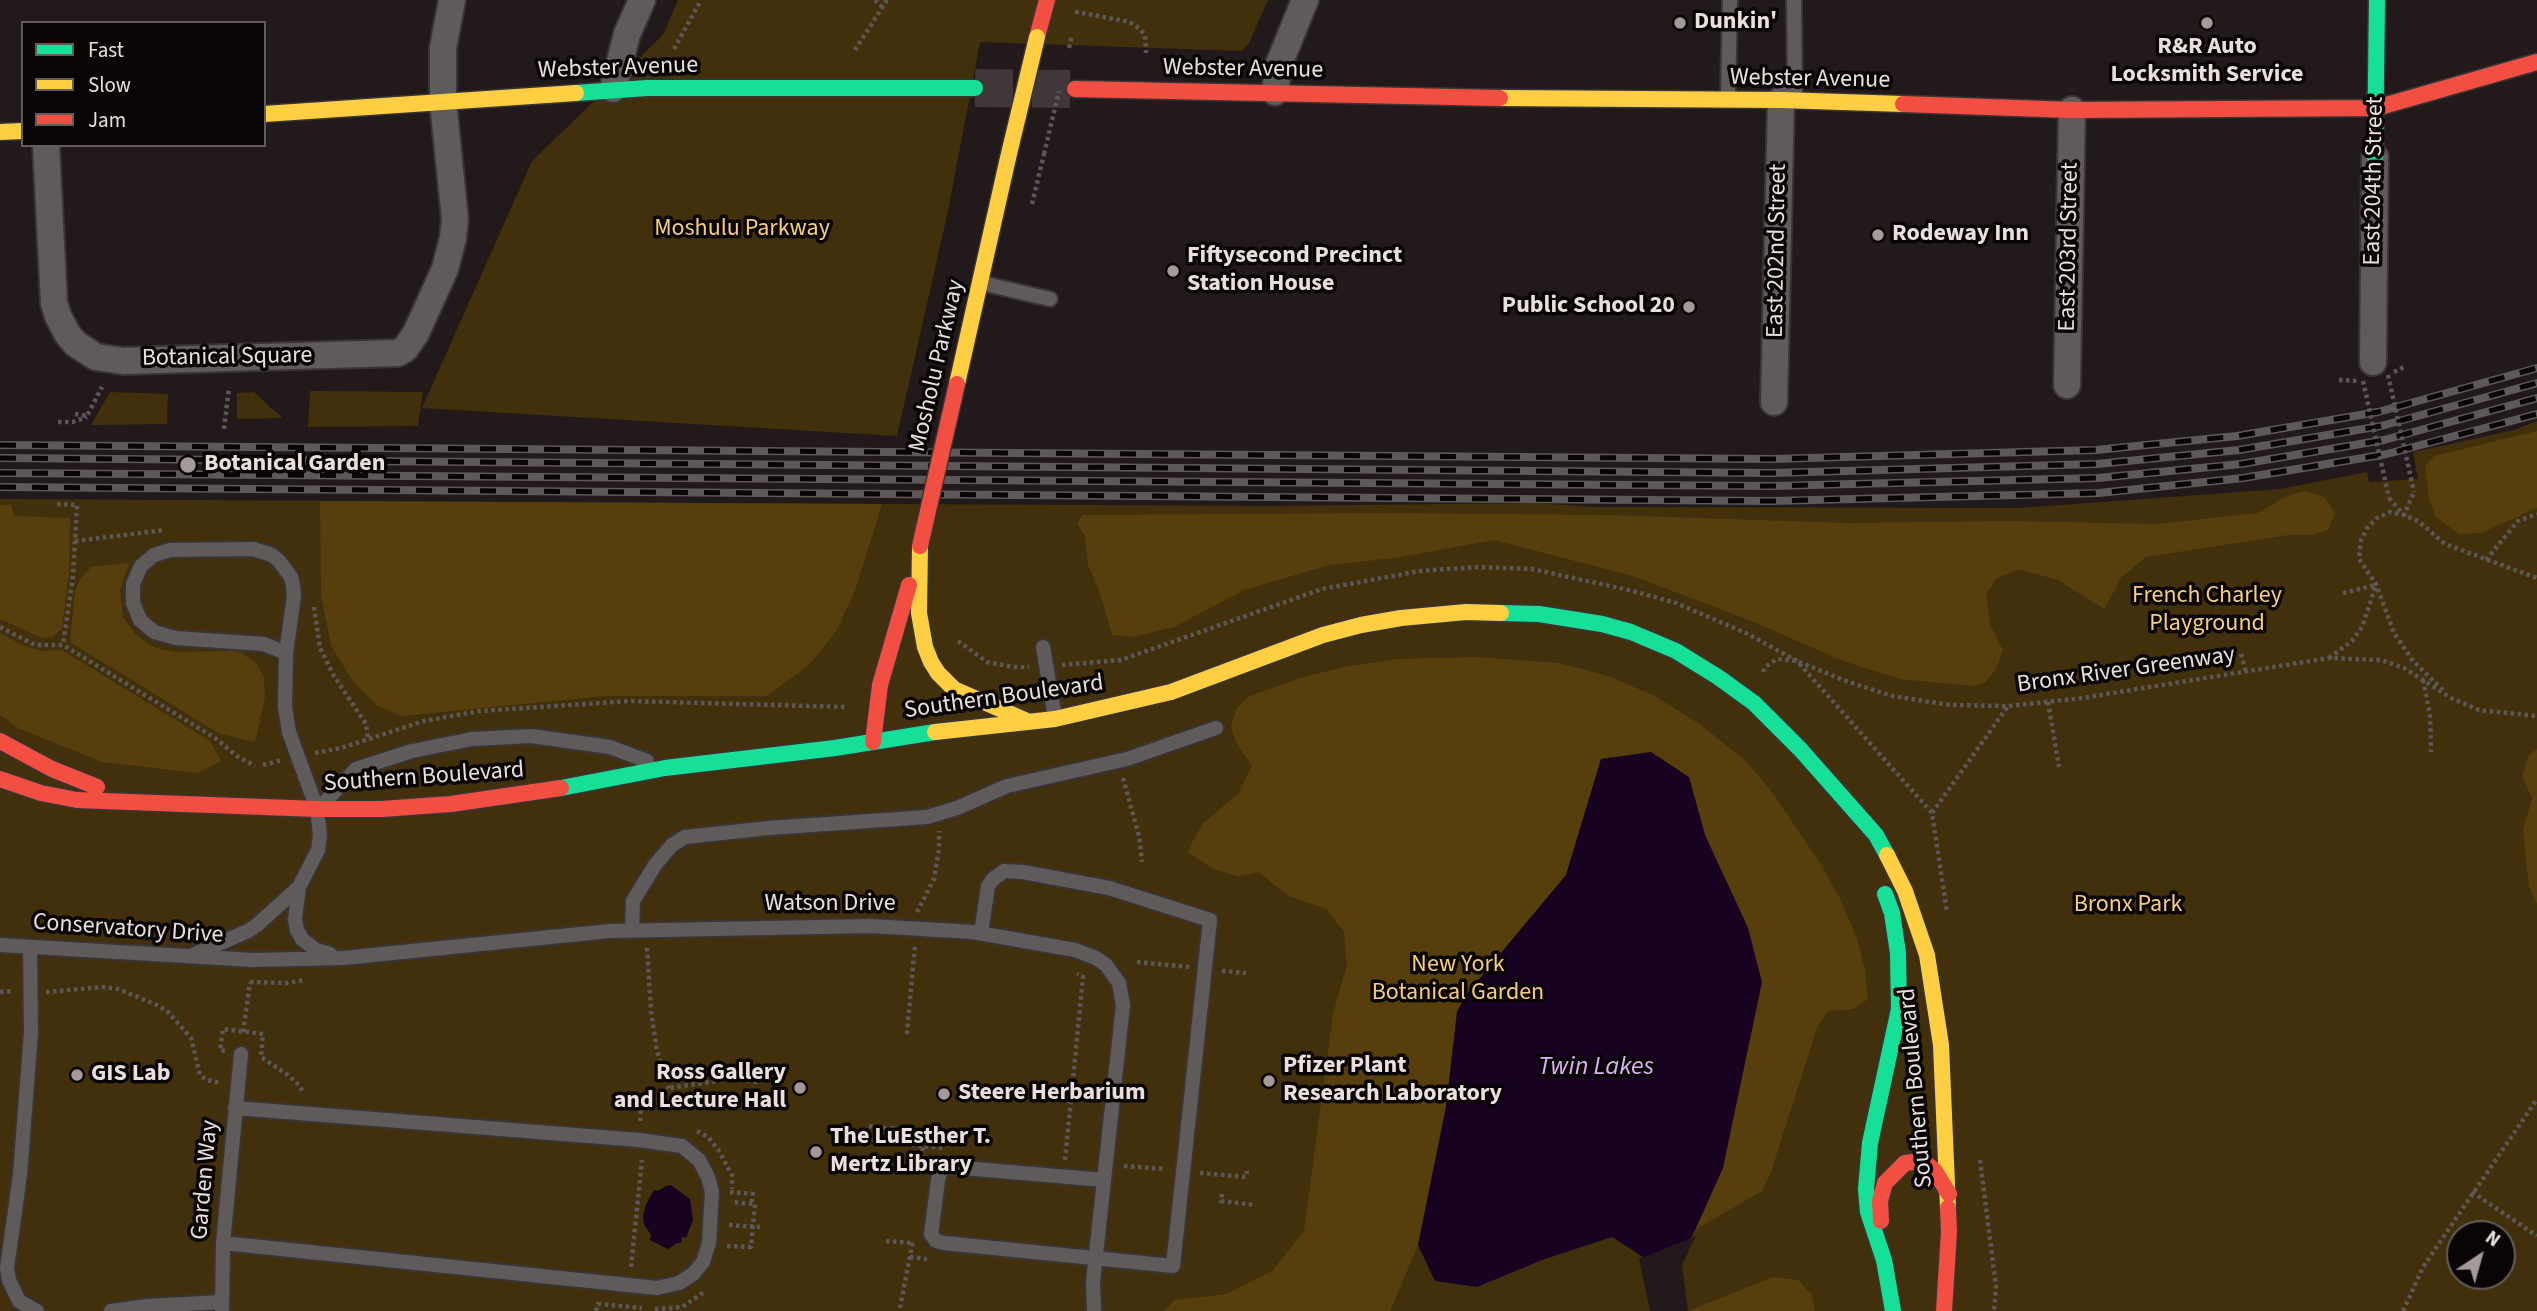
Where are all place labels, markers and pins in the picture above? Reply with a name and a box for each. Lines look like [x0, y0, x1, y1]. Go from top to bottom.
place label: Dunkin' [1694, 9, 1777, 37]
marker: Dunkin' [1672, 15, 1688, 31]
marker: R&R Auto Locksmith Service [2199, 15, 2215, 31]
place label: R&R Auto Locksmith Service [2111, 34, 2303, 90]
place label: Rodeway Inn [1892, 221, 2029, 249]
marker: Rodeway Inn [1870, 227, 1886, 243]
place label: Fiftysecond Precinct Station House [1187, 243, 1402, 299]
marker: Fiftysecond Precinct Station House [1165, 263, 1181, 279]
place label: Public School 20 [1502, 293, 1675, 321]
marker: Public School 20 [1681, 299, 1697, 315]
place label: Botanical Garden [204, 451, 385, 479]
marker: Botanical Garden [178, 455, 198, 475]
place label: Pfizer Plant Research Laboratory [1283, 1053, 1502, 1109]
place label: Ross Gallery and Lecture Hall [614, 1060, 786, 1116]
place label: GIS Lab [91, 1061, 171, 1089]
marker: GIS Lab [69, 1067, 85, 1083]
marker: Pfizer Plant Research Laboratory [1261, 1073, 1277, 1089]
marker: Ross Gallery and Lecture Hall [792, 1080, 808, 1096]
place label: Steere Herbarium [958, 1080, 1145, 1108]
marker: Steere Herbarium [936, 1086, 952, 1102]
place label: The LuEsther T. Mertz Library [830, 1124, 991, 1180]
marker: The LuEsther T. Mertz Library [808, 1144, 824, 1160]

